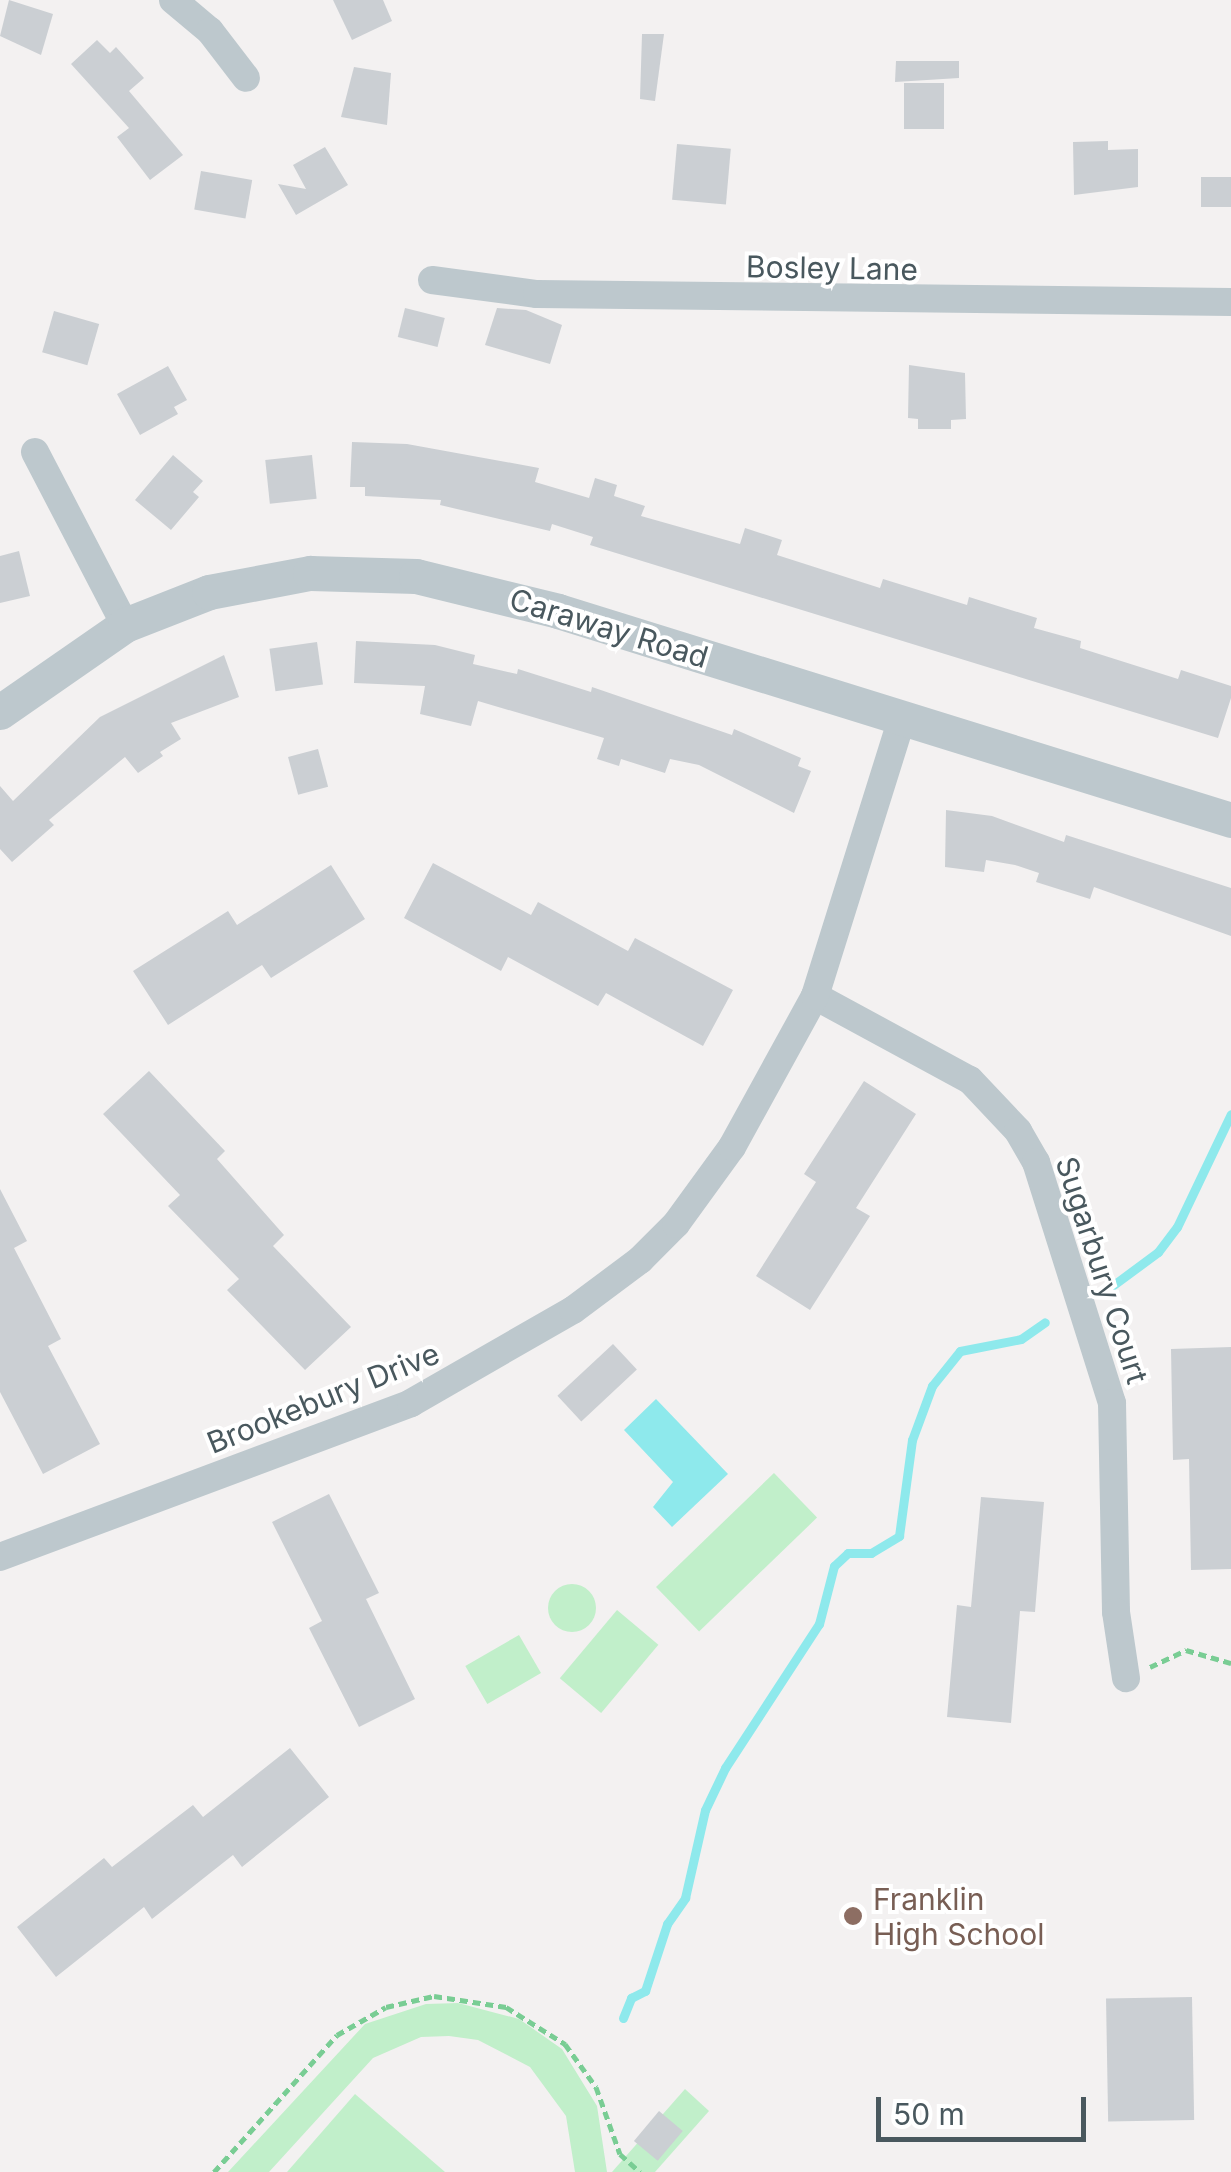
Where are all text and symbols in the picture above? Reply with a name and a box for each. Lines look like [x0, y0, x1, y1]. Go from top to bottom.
street label: Bosley Lane [746, 249, 918, 287]
street label: Caraway Road [505, 581, 713, 675]
street label: Sugarbury Court [1048, 1152, 1156, 1388]
street label: Brookebury Drive [202, 1335, 444, 1461]
place label: Franklin High School [873, 1881, 1045, 1952]
marker: Franklin High School [842, 1905, 864, 1927]
scale bar [881, 2077, 1091, 2139]
text: 50 m [893, 2096, 965, 2132]

